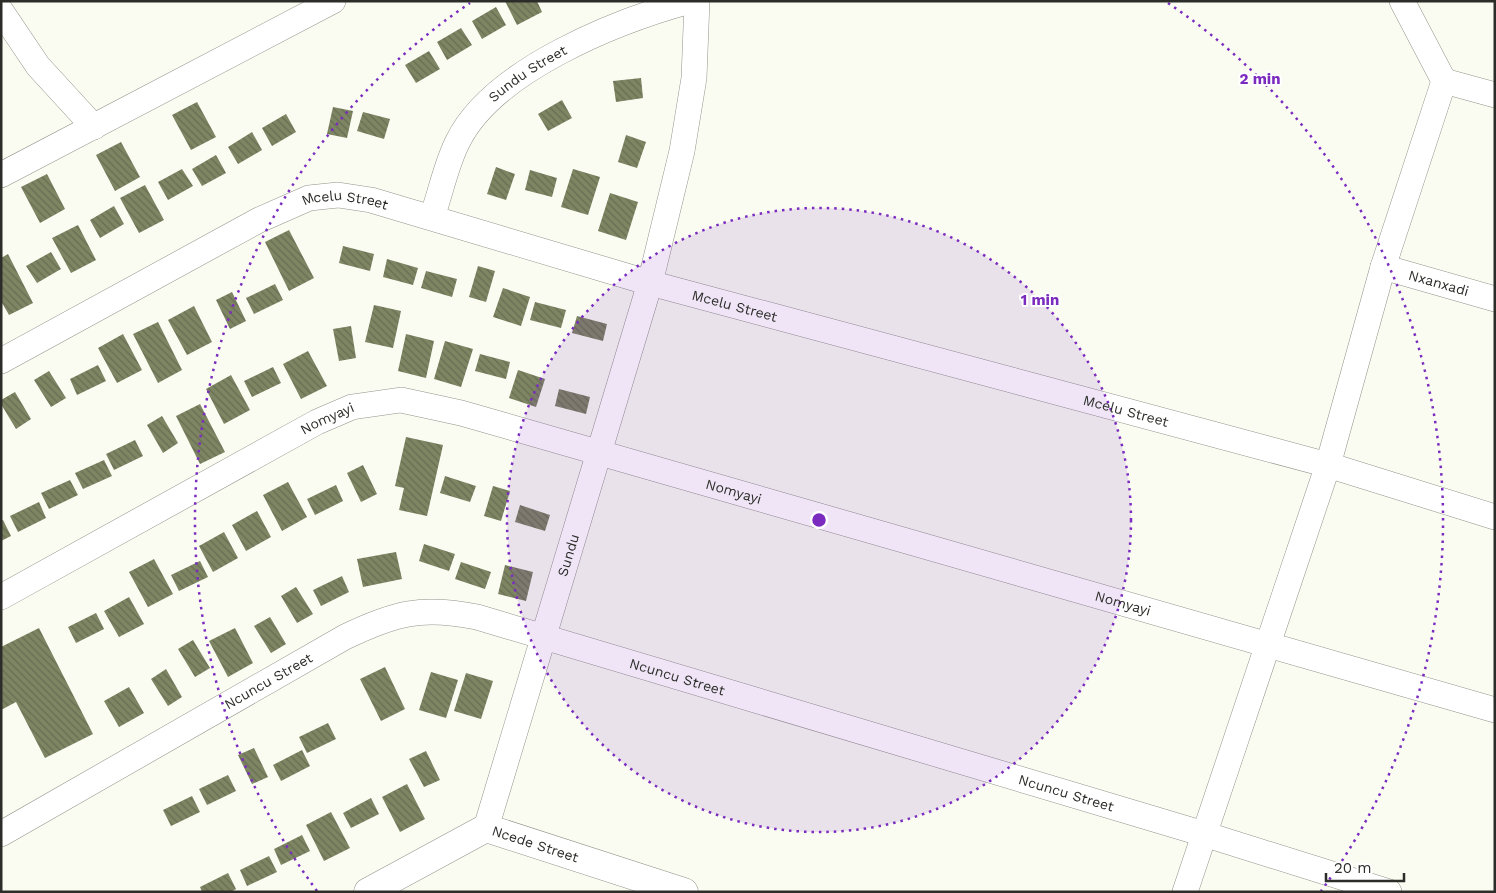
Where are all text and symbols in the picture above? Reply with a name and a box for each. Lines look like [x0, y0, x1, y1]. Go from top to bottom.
street label: Sundu Street [485, 42, 569, 105]
text: 2 min [1239, 70, 1281, 88]
street label: Mcelu Street [299, 187, 390, 213]
street label: Nxanxadi [1407, 267, 1471, 299]
street label: Mcelu Street [690, 287, 779, 325]
text: 1 min [1021, 291, 1059, 309]
street label: Mcelu Street [1081, 392, 1170, 430]
street label: Nomyayi [297, 399, 356, 438]
street label: Nomyayi [704, 476, 764, 507]
centre of rings [810, 511, 828, 529]
street label: Sundu [554, 532, 582, 578]
street label: Nomyayi [1093, 588, 1153, 619]
street label: Ncuncu Street [221, 649, 315, 712]
street label: Ncuncu Street [628, 655, 727, 699]
street label: Ncuncu Street [1017, 771, 1116, 815]
street label: Ncede Street [490, 822, 581, 865]
scale bar [1326, 850, 1404, 882]
text: 20 m [1334, 859, 1372, 877]

